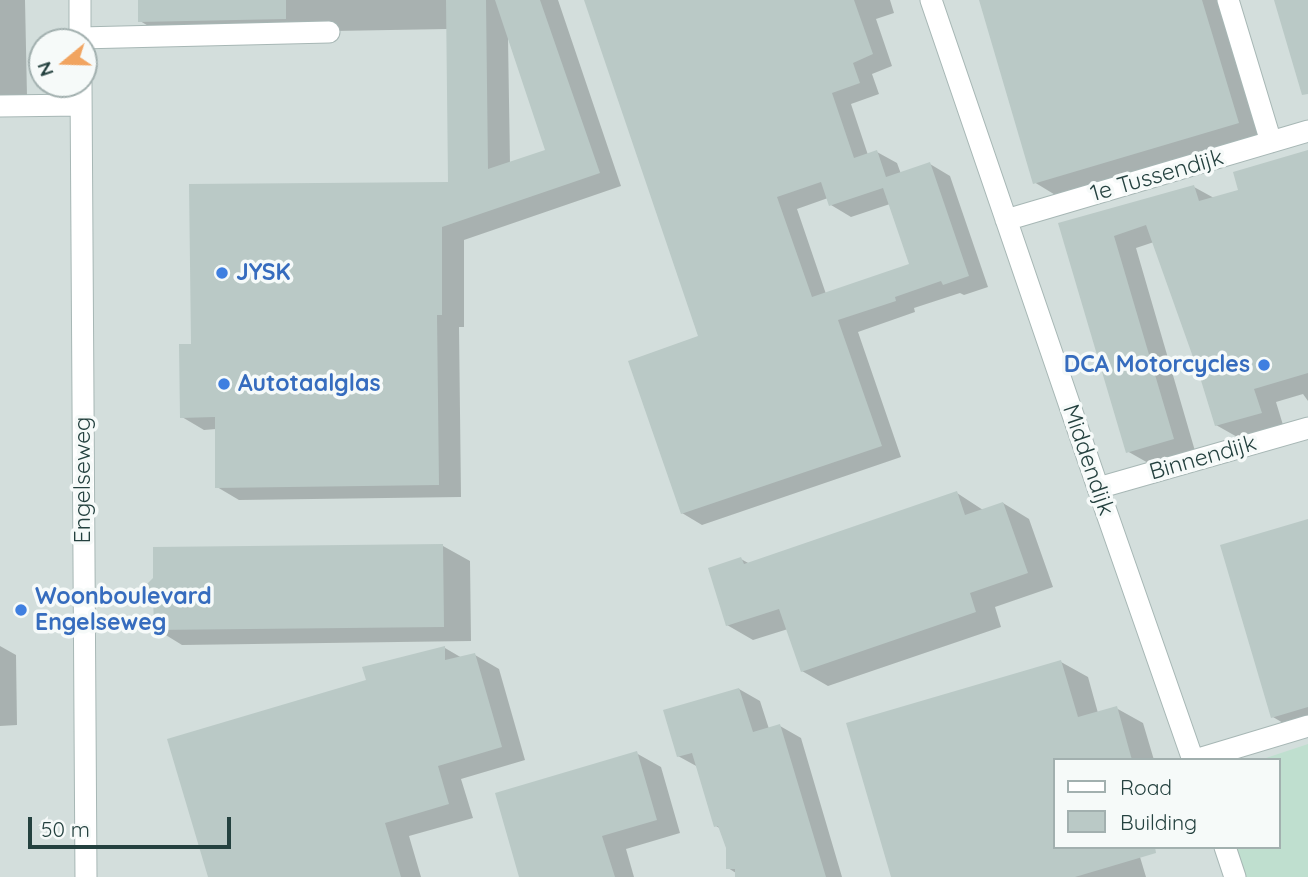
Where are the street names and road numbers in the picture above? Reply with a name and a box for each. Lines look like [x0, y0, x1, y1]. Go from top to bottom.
street label: 1e Tussendijk [1087, 144, 1227, 208]
street label: Middendijk [1056, 401, 1120, 519]
street label: Engelseweg [69, 417, 97, 543]
street label: Binnendijk [1146, 430, 1260, 486]

